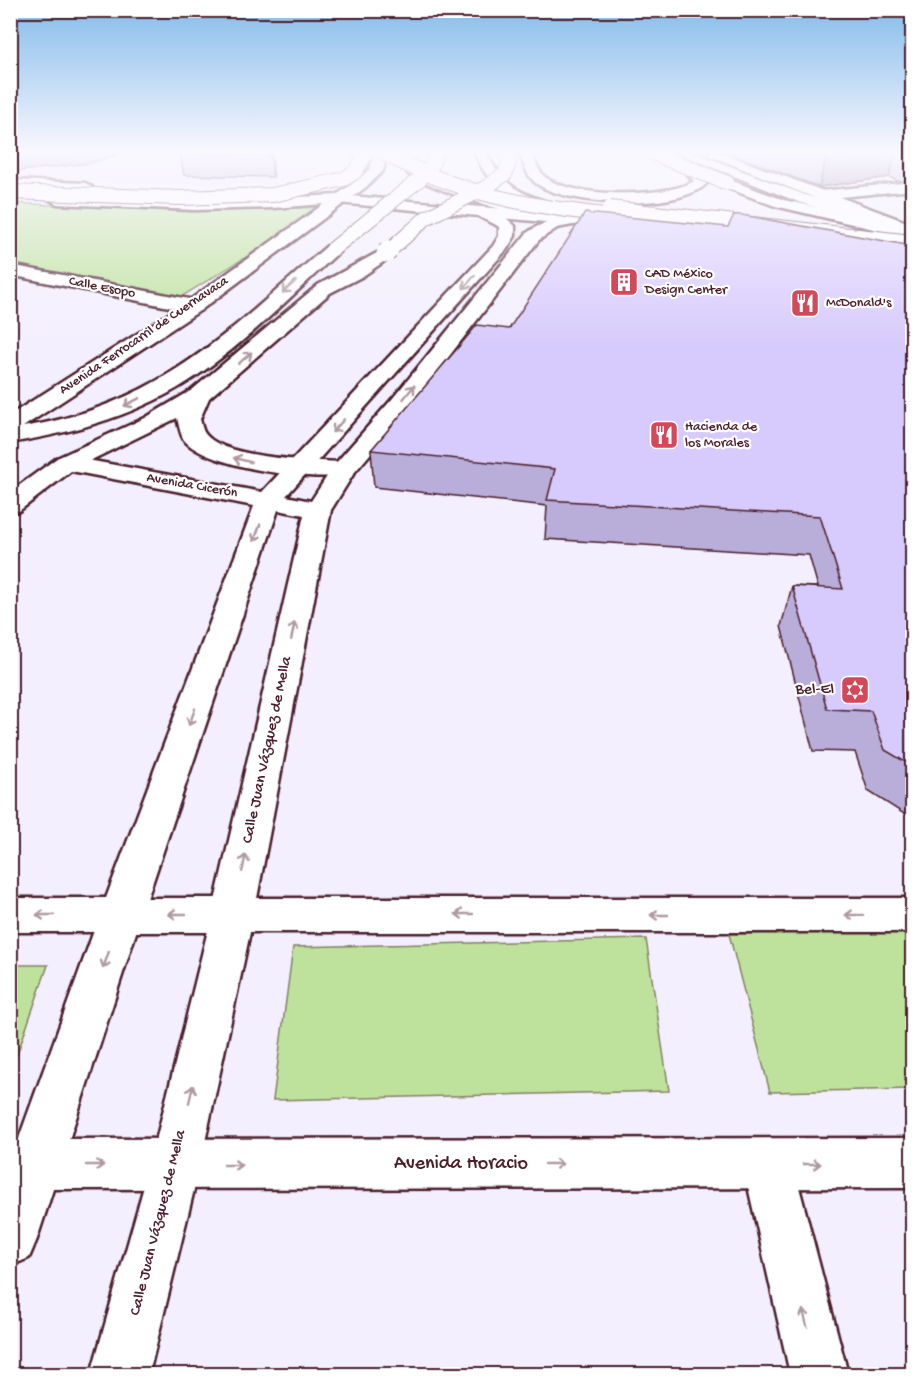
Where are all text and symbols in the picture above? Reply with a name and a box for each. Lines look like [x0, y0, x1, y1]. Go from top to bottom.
building icon: CAD México Design Center [608, 266, 640, 298]
place label: CAD México Design Center [644, 266, 728, 299]
street label: Avenida Ferrocarril de Cuernavaca [56, 272, 233, 399]
street label: Calle Esopo [67, 273, 137, 303]
one-way arrow [462, 274, 476, 289]
one-way arrow [282, 280, 297, 294]
restaurant icon: McDonald's [789, 287, 821, 319]
place label: McDonald's [826, 295, 892, 312]
one-way arrow [237, 351, 252, 365]
one-way arrow [403, 385, 416, 401]
one-way arrow [124, 397, 142, 408]
one-way arrow [331, 418, 345, 433]
restaurant icon: Hacienda de los Morales [648, 419, 680, 451]
place label: Hacienda de los Morales [685, 419, 758, 452]
one-way arrow [232, 453, 251, 465]
street label: Avenida Cicerón [145, 470, 239, 502]
one-way arrow [251, 523, 262, 542]
one-way arrow [288, 622, 299, 641]
street label: Calle Juan Vázquez de Mella [239, 654, 297, 845]
synagogue icon: Bel-El [839, 674, 871, 706]
place label: Bel-El [795, 681, 834, 700]
one-way arrow [185, 707, 196, 725]
one-way arrow [238, 854, 250, 873]
one-way arrow [168, 908, 188, 920]
one-way arrow [455, 908, 475, 920]
one-way arrow [35, 909, 55, 921]
one-way arrow [650, 909, 670, 921]
one-way arrow [845, 909, 865, 921]
one-way arrow [100, 950, 111, 969]
one-way arrow [186, 1085, 198, 1104]
street label: Calle Juan Vázquez de Mella [127, 1127, 192, 1318]
street label: Avenida Horacio [394, 1153, 528, 1176]
one-way arrow [544, 1158, 564, 1170]
one-way arrow [802, 1158, 822, 1169]
one-way arrow [85, 1159, 105, 1171]
one-way arrow [223, 1159, 243, 1171]
one-way arrow [799, 1308, 811, 1327]

